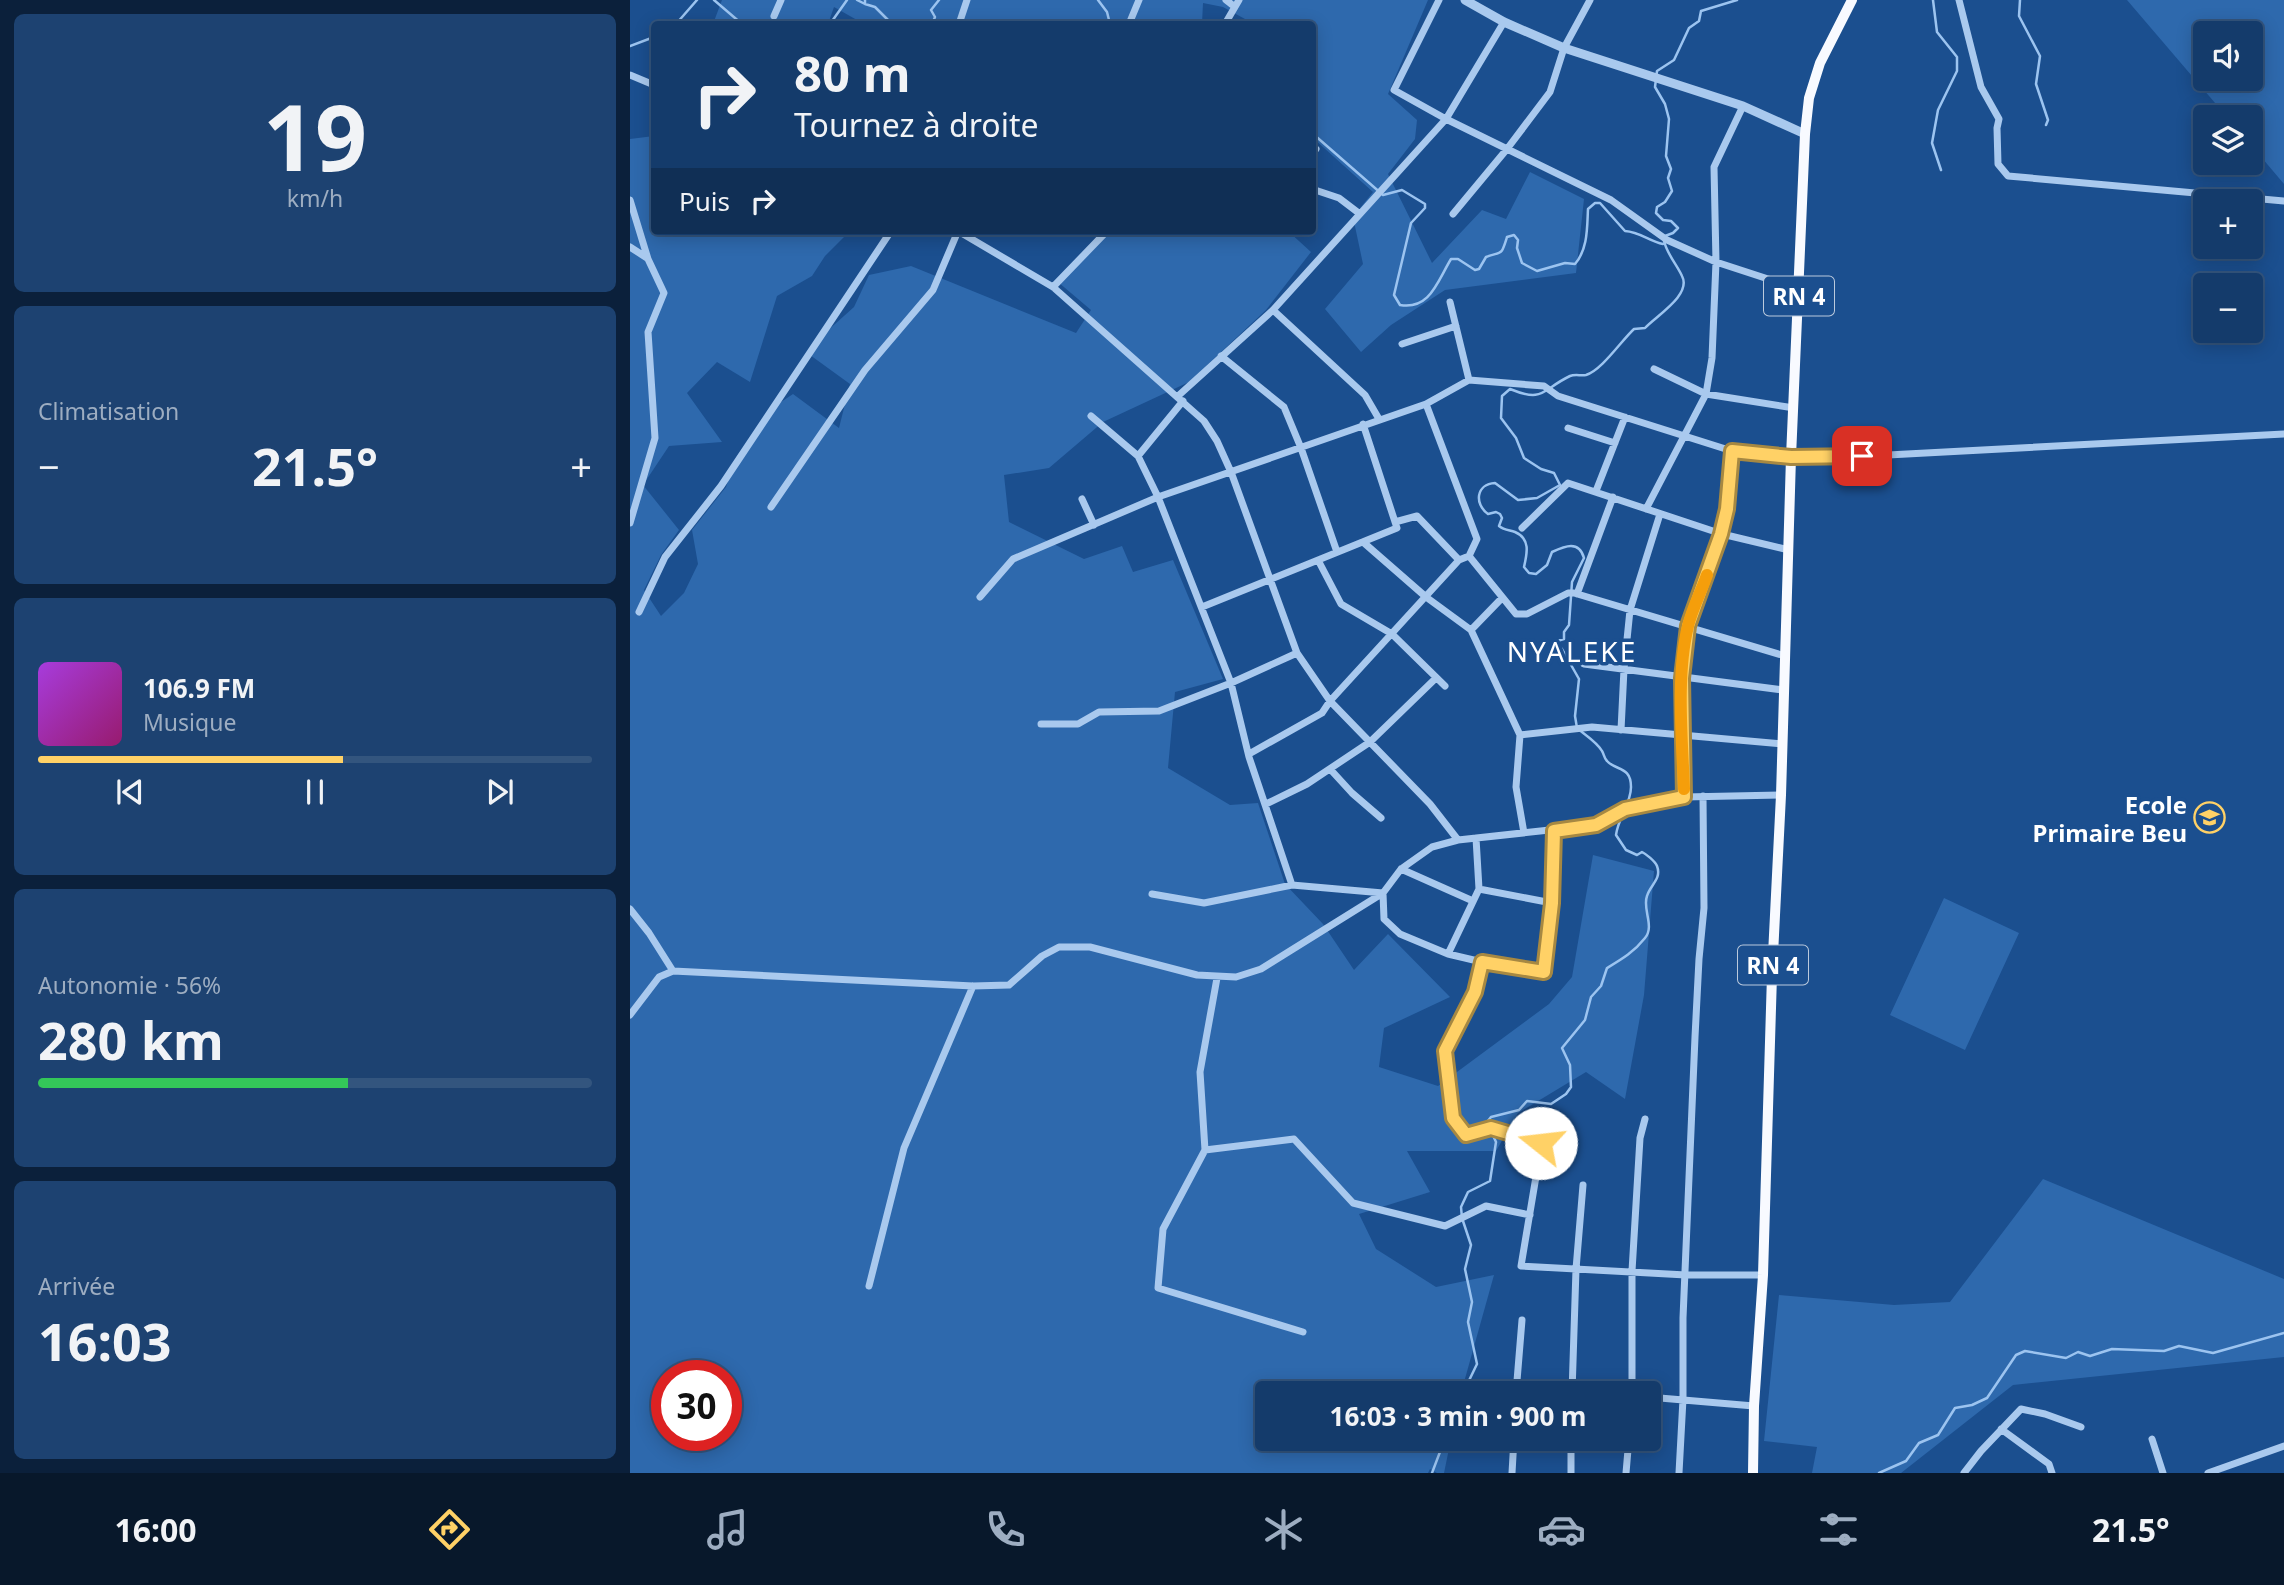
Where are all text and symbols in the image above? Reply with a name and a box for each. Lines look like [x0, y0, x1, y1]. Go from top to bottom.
map controls [2193, 21, 2263, 343]
button: sound [2193, 21, 2263, 91]
text: 80 m [794, 40, 911, 106]
icon: right [679, 49, 770, 140]
text: 19 [263, 74, 367, 198]
text: Tournez à droite [794, 103, 1039, 146]
button: layers [2193, 105, 2263, 175]
text: km/h [287, 182, 343, 214]
icon: right [744, 182, 782, 220]
text: Puis [679, 183, 730, 219]
button: + [2193, 189, 2263, 259]
button: − [2193, 273, 2263, 343]
road number: RN 4 [1764, 276, 1834, 316]
text: Climatisation [38, 395, 179, 427]
pin [1832, 426, 1892, 486]
text: 21.5° [252, 430, 378, 501]
icon: arrive [1843, 437, 1881, 475]
text: − [38, 440, 60, 492]
text: + [570, 440, 592, 492]
district label: NYALEKE [1507, 632, 1637, 670]
text: 106.9 FM [143, 670, 255, 706]
text: Musique [143, 706, 236, 738]
icon: previous [111, 773, 149, 811]
icon: pause [296, 773, 334, 811]
icon: next [481, 773, 519, 811]
place label: Ecole Primaire Beu [2033, 788, 2187, 849]
school or university icon: Ecole Primaire Beu [2193, 801, 2227, 835]
road number: RN 4 [1738, 946, 1808, 984]
text: Autonomie · 56% [38, 969, 221, 1001]
text: 280 km [38, 1004, 224, 1075]
position arrow [1504, 1106, 1578, 1180]
text: Arrivée [38, 1270, 115, 1302]
text: 16:03 [38, 1305, 172, 1376]
speed limit sign: 30 [651, 1360, 742, 1451]
text: 16:03 · 3 min · 900 m [1330, 1398, 1586, 1434]
icon: directions [425, 1505, 474, 1554]
icon: music [703, 1505, 752, 1554]
icon: phone [981, 1505, 1030, 1554]
icon: climate [1259, 1505, 1308, 1554]
icon: car [1537, 1505, 1586, 1554]
icon: filters [1814, 1505, 1863, 1554]
text: 16:00 [114, 1508, 197, 1551]
text: 21.5° [2092, 1508, 2170, 1551]

